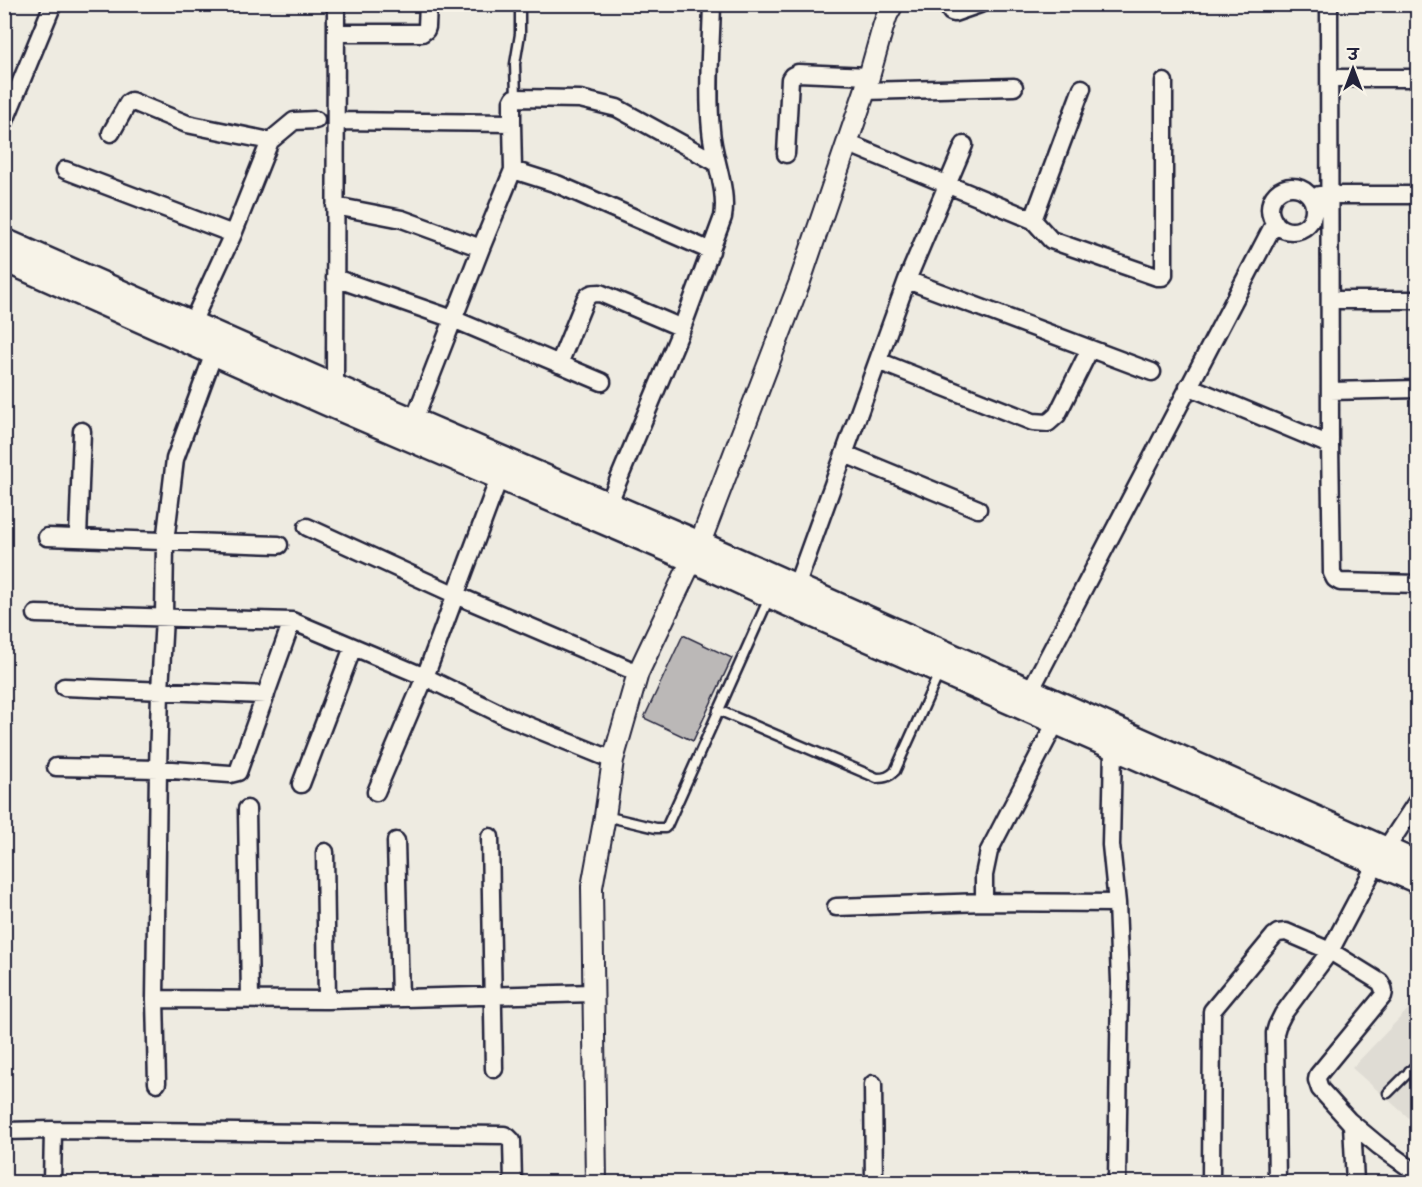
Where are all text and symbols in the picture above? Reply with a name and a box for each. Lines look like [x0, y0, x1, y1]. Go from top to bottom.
north arrow [1323, 39, 1383, 99]
text: उ [1346, 45, 1360, 64]

